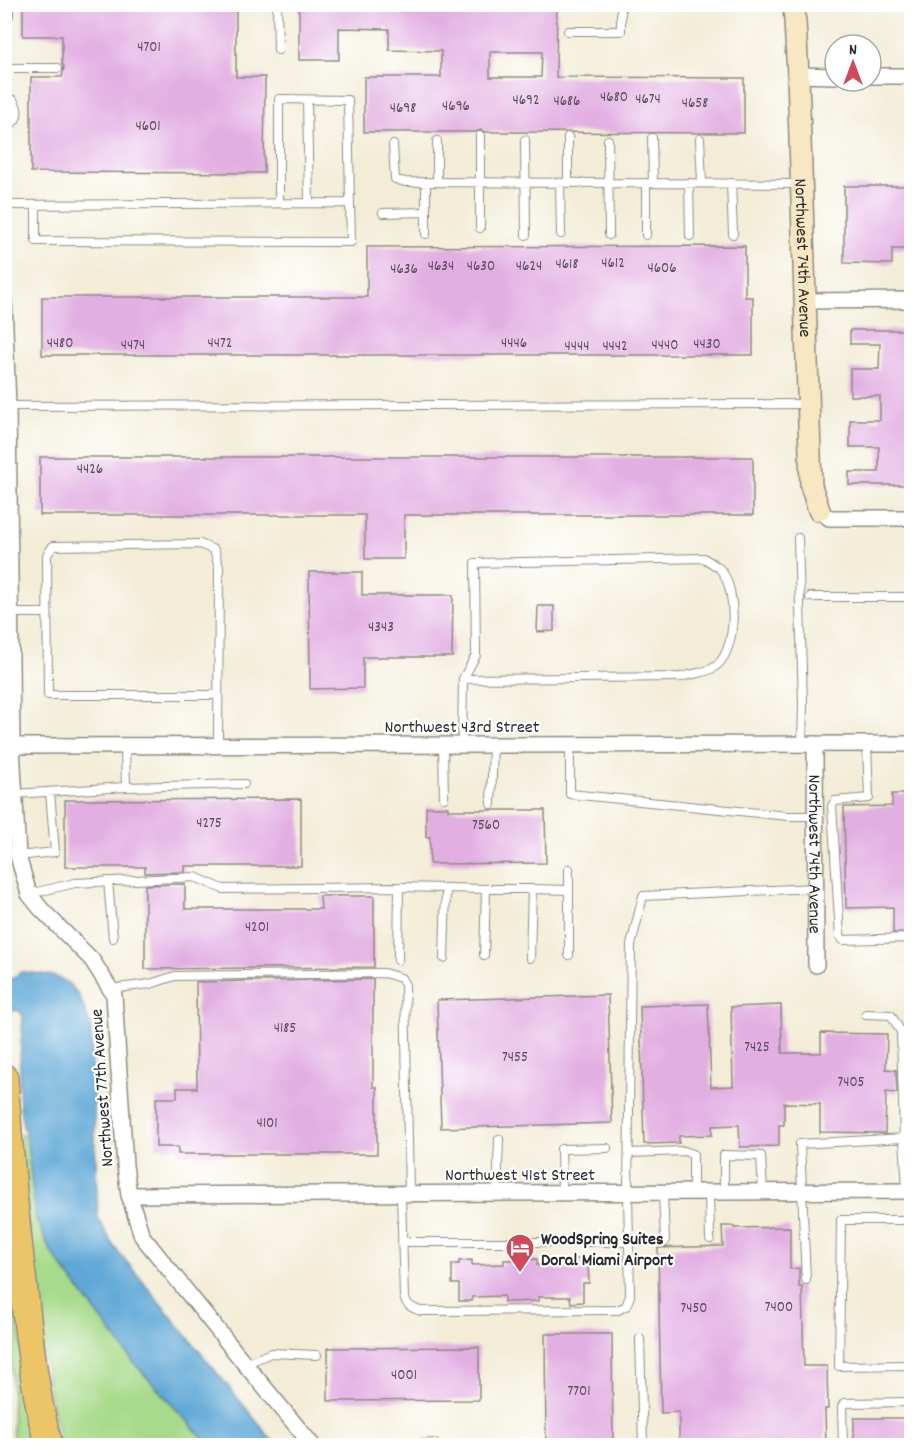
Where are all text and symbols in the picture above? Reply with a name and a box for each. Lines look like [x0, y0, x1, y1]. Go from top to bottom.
north arrow [823, 33, 883, 93]
house number: 4701 [137, 37, 161, 59]
text: N [849, 39, 857, 62]
house number: 4680 [600, 87, 628, 109]
house number: 4674 [635, 89, 661, 111]
house number: 4692 [512, 90, 540, 112]
house number: 4686 [554, 91, 580, 113]
house number: 4658 [682, 93, 708, 115]
house number: 4696 [442, 96, 470, 118]
house number: 4698 [390, 98, 416, 120]
house number: 4601 [135, 116, 161, 138]
street label: Northwest 74th Avenue [786, 178, 816, 338]
house number: 4612 [601, 253, 625, 275]
house number: 4618 [556, 254, 578, 276]
house number: 4634 [428, 256, 454, 278]
house number: 4630 [467, 256, 495, 278]
house number: 4624 [516, 256, 542, 278]
house number: 4606 [647, 258, 677, 280]
house number: 4636 [390, 259, 418, 281]
house number: 4480 [47, 333, 73, 355]
house number: 4472 [208, 333, 232, 355]
house number: 4446 [501, 333, 527, 355]
house number: 4430 [693, 334, 721, 356]
house number: 4474 [121, 335, 145, 357]
house number: 4440 [652, 335, 678, 357]
house number: 4444 [565, 336, 589, 358]
house number: 4442 [602, 336, 628, 358]
house number: 4426 [77, 459, 103, 481]
house number: 4343 [368, 617, 394, 639]
street label: Northwest 43rd Street [385, 716, 540, 741]
street label: Northwest 74th Avenue [800, 774, 826, 934]
house number: 4275 [196, 813, 222, 835]
house number: 7560 [472, 815, 500, 837]
house number: 4201 [245, 917, 269, 939]
street label: Northwest 77th Avenue [85, 1008, 121, 1168]
house number: 4185 [274, 1018, 296, 1040]
house number: 7425 [744, 1037, 770, 1059]
house number: 7455 [502, 1047, 528, 1069]
house number: 7405 [837, 1072, 865, 1094]
house number: 4101 [257, 1113, 277, 1135]
street label: Northwest 41st Street [445, 1164, 595, 1189]
place label: WoodSpring Suites Doral Miami Airport [541, 1228, 674, 1274]
hotel icon: WoodSpring Suites Doral Miami Airport [504, 1232, 536, 1274]
house number: 7400 [765, 1297, 793, 1319]
house number: 7450 [680, 1298, 708, 1320]
house number: 4001 [391, 1365, 417, 1387]
house number: 7701 [568, 1381, 590, 1403]

